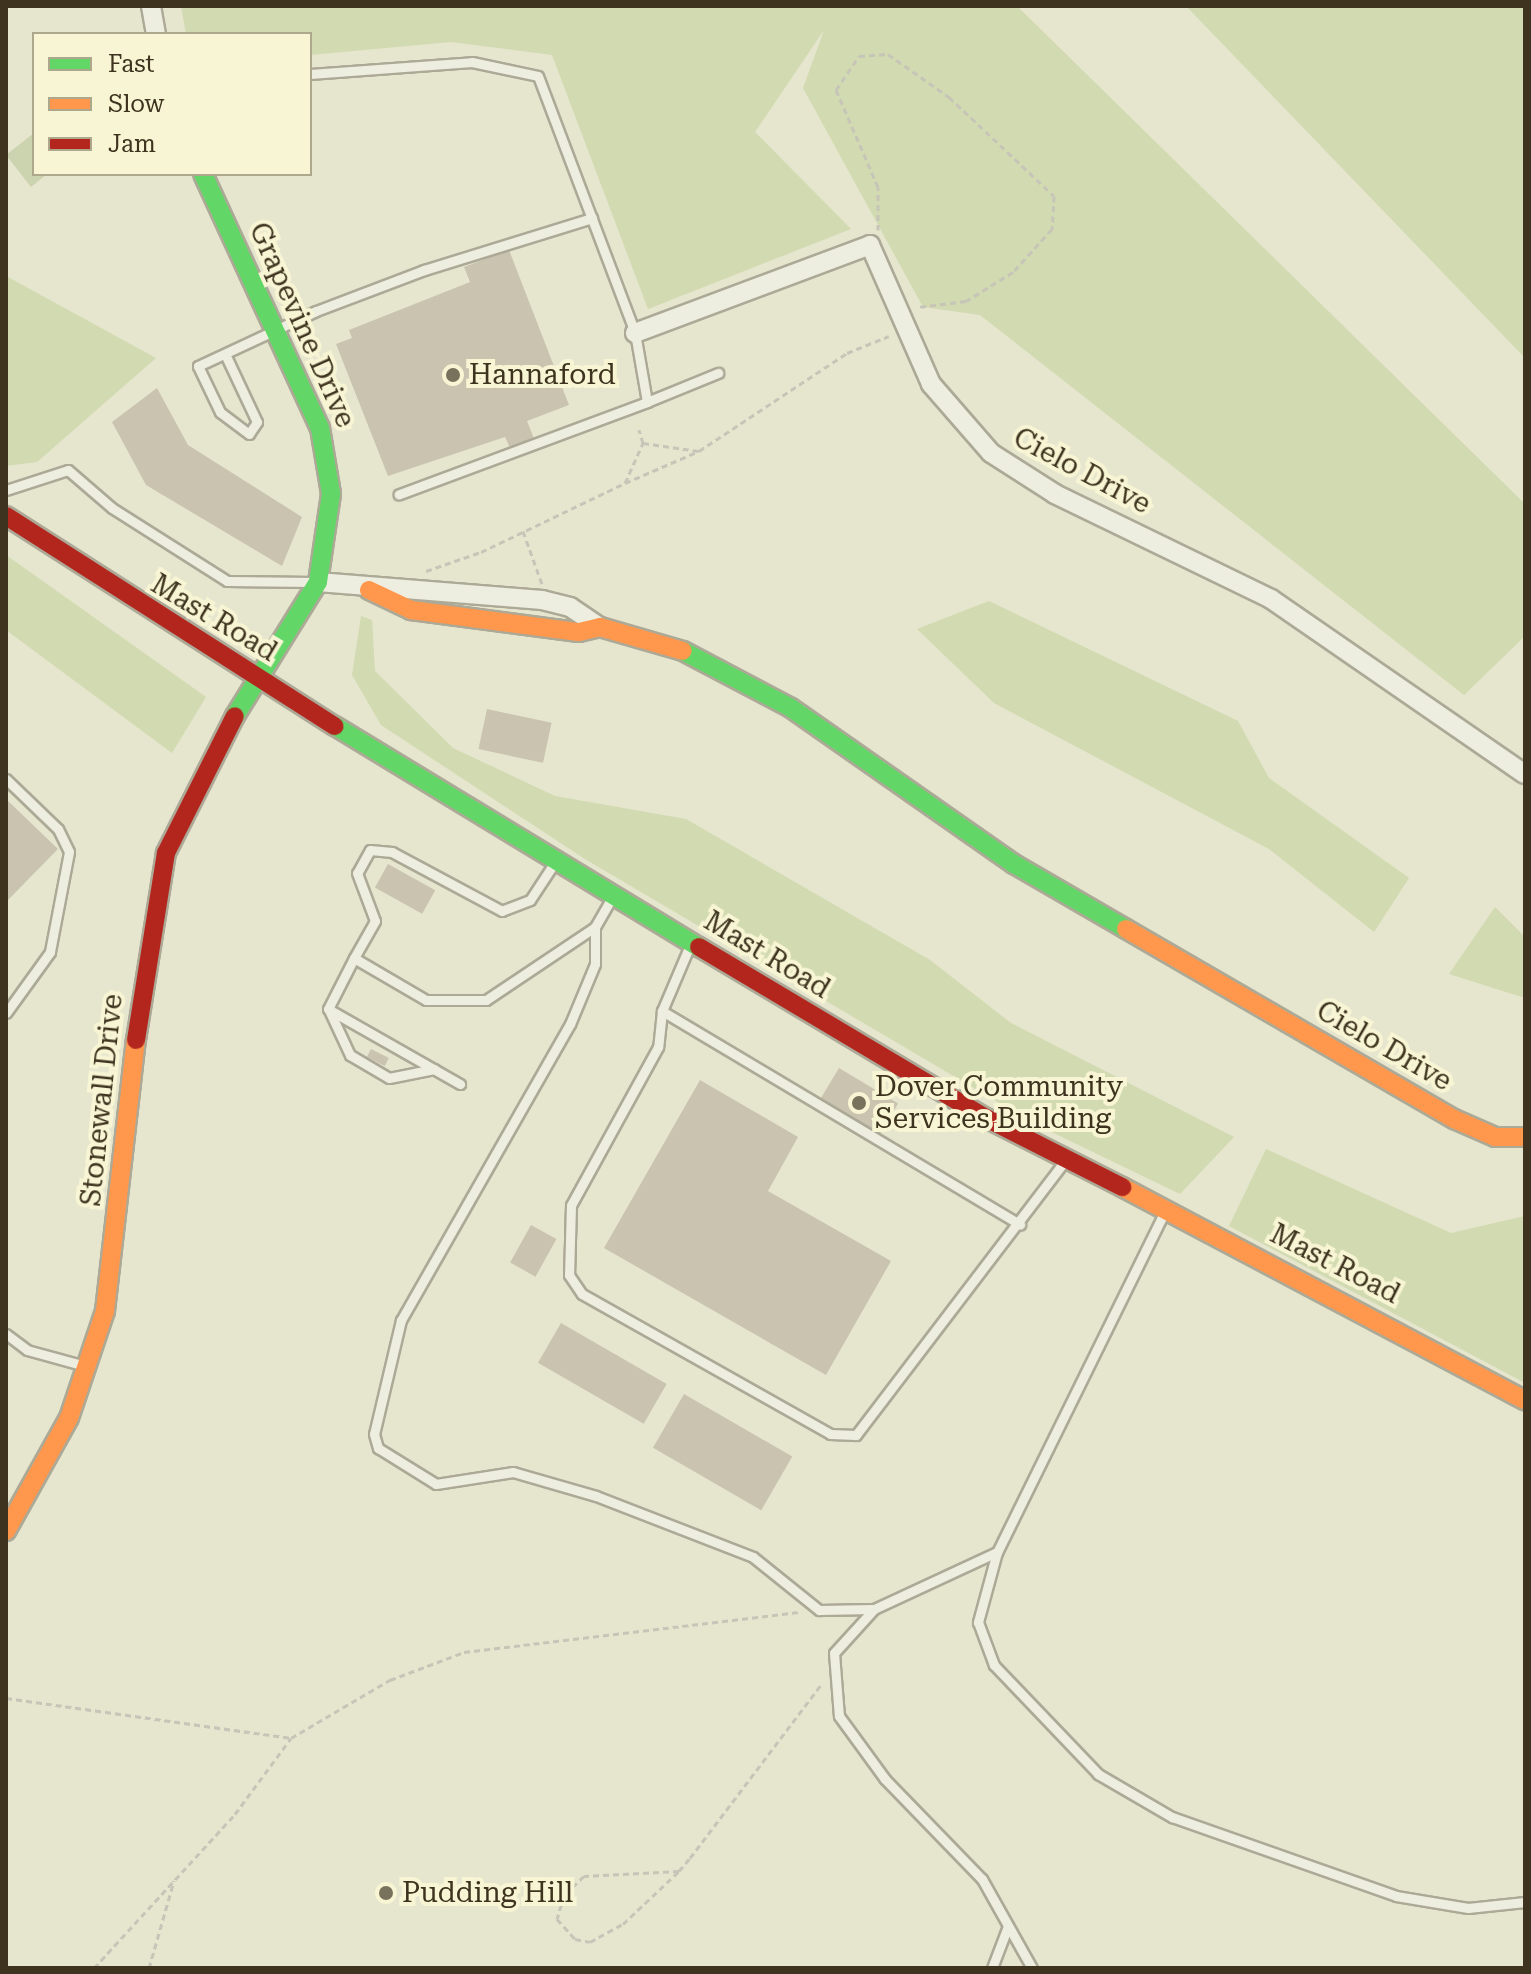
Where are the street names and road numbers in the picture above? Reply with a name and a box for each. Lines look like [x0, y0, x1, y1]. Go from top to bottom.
street label: Grapevine Drive [242, 217, 362, 433]
street label: Cielo Drive [1008, 421, 1156, 521]
street label: Mast Road [145, 567, 283, 669]
street label: Mast Road [698, 904, 836, 1006]
street label: Stonewall Drive [74, 992, 130, 1208]
street label: Cielo Drive [1310, 994, 1458, 1098]
street label: Mast Road [1264, 1217, 1406, 1311]

